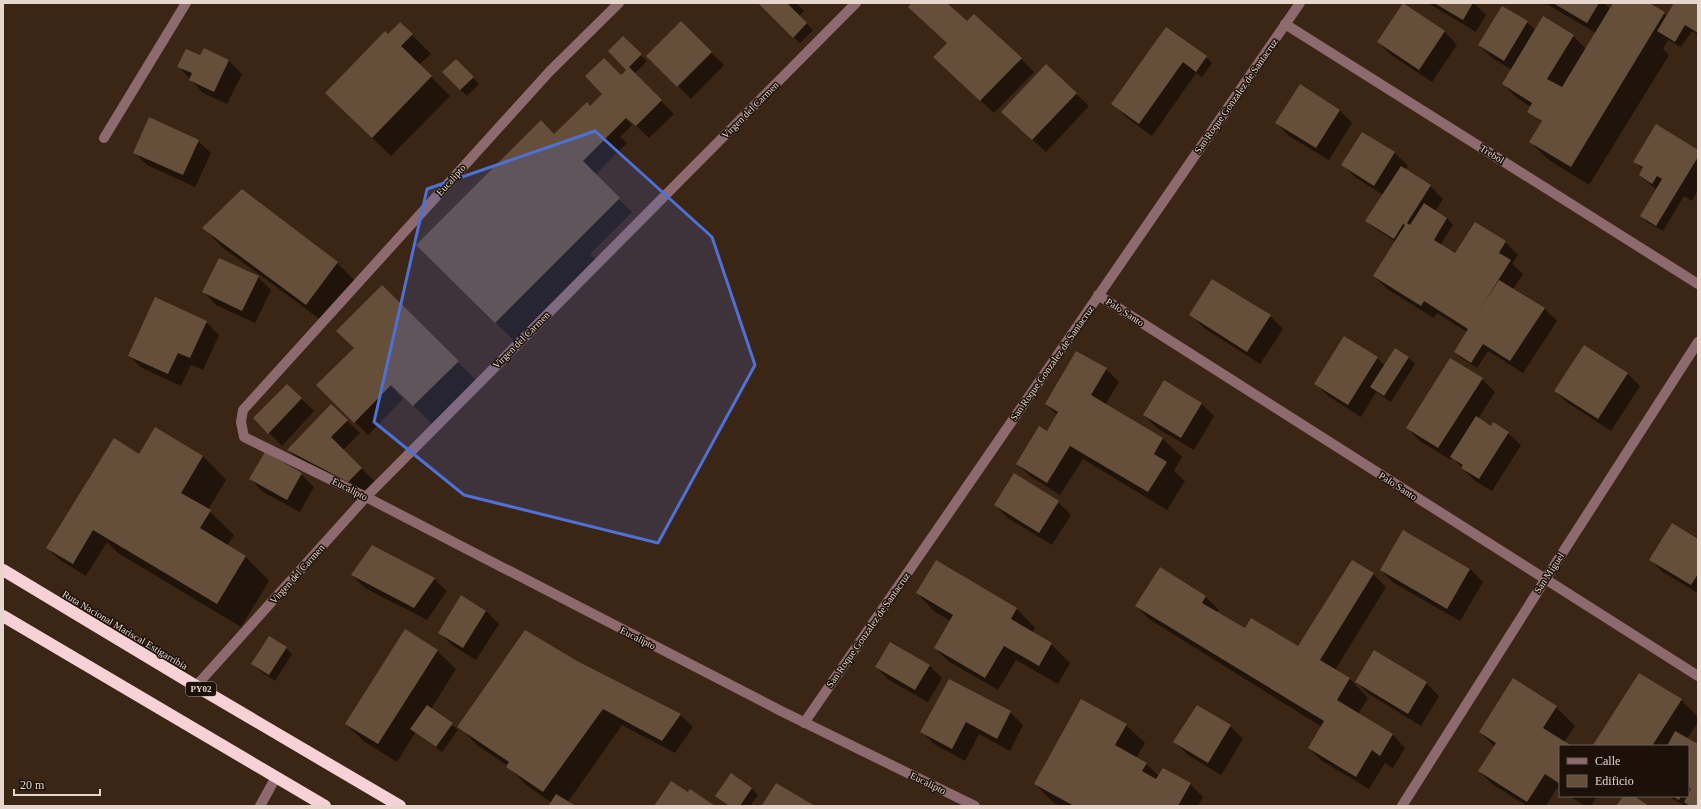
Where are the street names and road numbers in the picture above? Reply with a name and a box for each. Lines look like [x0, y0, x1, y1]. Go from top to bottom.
street label: San Roque Gonzalez de Santacruz [1192, 36, 1280, 156]
street label: Virgen del Carmen [719, 79, 781, 141]
street label: Trebol [1478, 142, 1506, 166]
street label: Eucalipto [434, 162, 468, 198]
street label: Palo Santo [1104, 296, 1146, 328]
street label: San Roque Gonzalez de Santacruz [1008, 303, 1096, 423]
street label: Virgen del Carmen [490, 309, 552, 371]
street label: Palo Santo [1377, 470, 1419, 502]
street label: Eucalipto [330, 475, 370, 503]
street label: Virgen del Carmen [268, 542, 326, 606]
street label: San Miguel [1532, 550, 1566, 595]
street label: San Roque Gonzalez de Santacruz [824, 570, 912, 690]
street label: Ruta Nacional Mariscal Estigarribia [60, 588, 190, 672]
street label: Eucalipto [618, 624, 658, 652]
road number: PY02 [186, 682, 216, 696]
street label: Eucalipto [908, 770, 948, 796]

